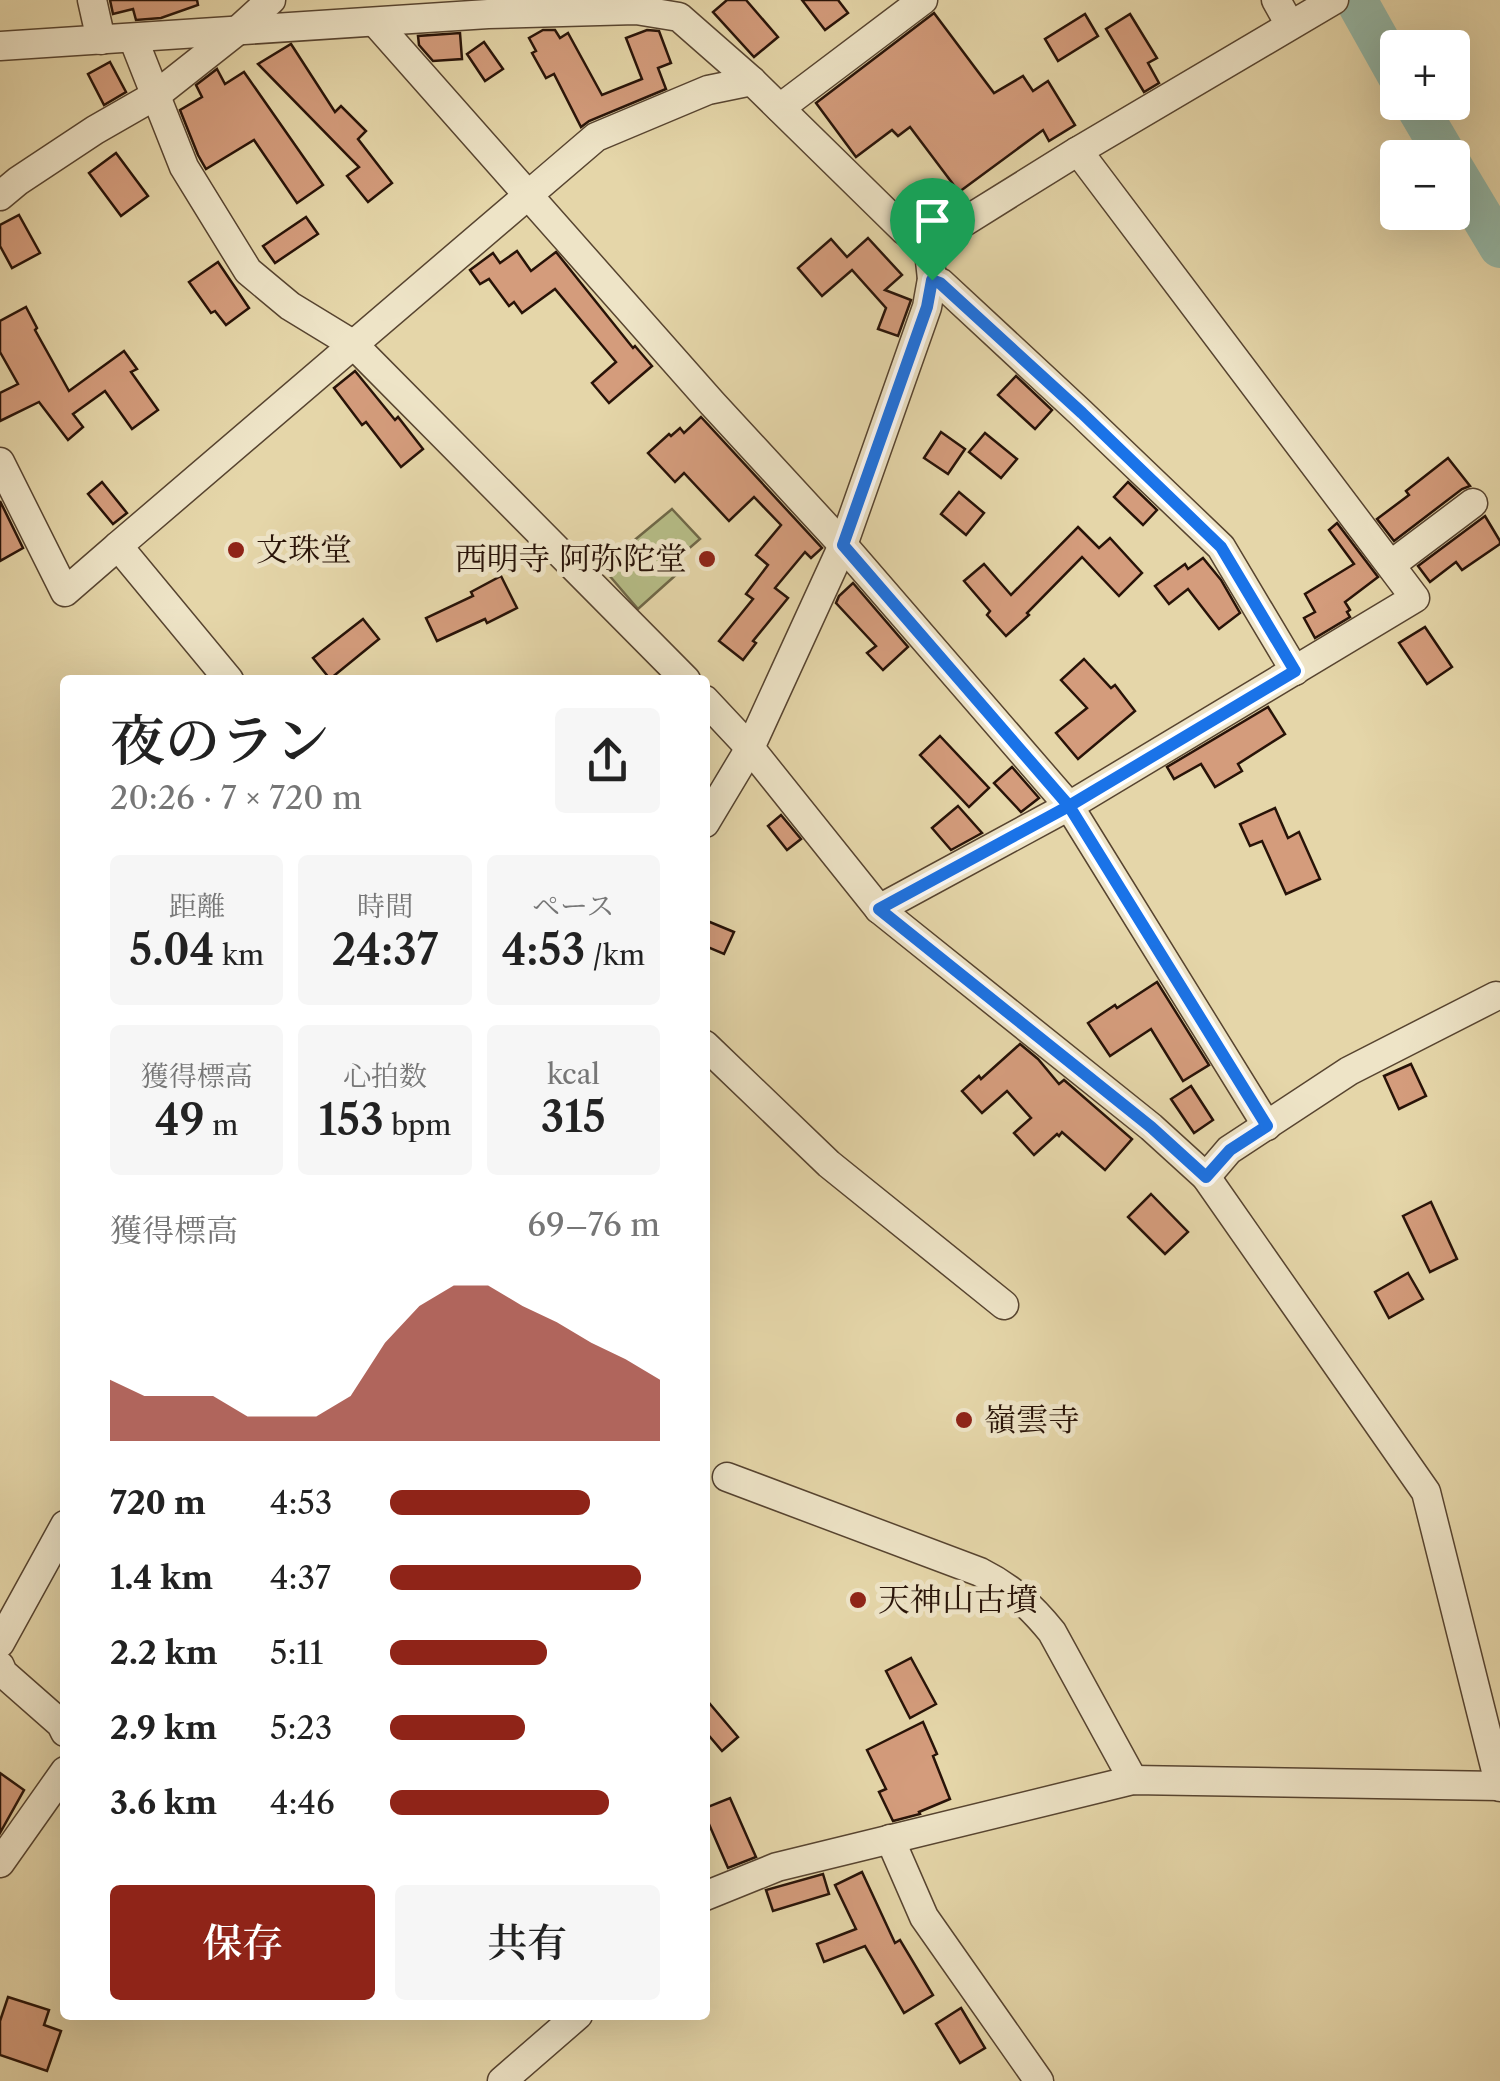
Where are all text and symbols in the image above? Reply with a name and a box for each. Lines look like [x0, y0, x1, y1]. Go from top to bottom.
map controls [1380, 30, 1470, 230]
button: + [1380, 30, 1470, 120]
button: − [1380, 140, 1470, 230]
pin [890, 178, 975, 281]
icon: arrive [905, 193, 960, 248]
place label: 文珠堂 [256, 530, 352, 569]
marker: 文珠堂 [225, 539, 247, 561]
place label: 西明寺 阿弥陀堂 [454, 539, 687, 578]
marker: 西明寺 阿弥陀堂 [696, 548, 718, 570]
text: 夜のラン [110, 707, 330, 774]
button: share [555, 708, 660, 813]
text: 20:26 · 7 × 720 m [110, 778, 362, 817]
text: 距離 [169, 889, 225, 923]
text: 時間 [357, 889, 413, 923]
text: ペース [532, 889, 615, 923]
text: 5.04 [129, 924, 214, 976]
text: 24:37 [332, 924, 438, 976]
text: 4:53 [502, 924, 585, 976]
text: km [214, 938, 264, 972]
text: /km [585, 938, 645, 972]
text: kcal [547, 1057, 600, 1091]
text: 獲得標高 [141, 1059, 253, 1093]
text: 心拍数 [343, 1059, 427, 1093]
text: 315 [541, 1091, 606, 1143]
text: 49 [155, 1094, 205, 1146]
text: 153 [319, 1094, 384, 1146]
text: m [205, 1108, 238, 1142]
text: bpm [384, 1108, 451, 1142]
text: 69–76 m [527, 1205, 660, 1244]
text: 獲得標高 [110, 1211, 238, 1250]
place label: 嶺雲寺 [984, 1400, 1080, 1439]
marker: 嶺雲寺 [953, 1409, 975, 1431]
text: 720 m [110, 1483, 206, 1522]
text: 4:53 [270, 1483, 332, 1522]
text: 1.4 km [110, 1558, 213, 1597]
text: 4:37 [270, 1558, 331, 1597]
place label: 天神山古墳 [878, 1580, 1038, 1619]
marker: 天神山古墳 [847, 1589, 869, 1611]
text: 2.2 km [110, 1633, 218, 1672]
text: 5:11 [270, 1633, 323, 1672]
text: 2.9 km [110, 1708, 217, 1747]
text: 5:23 [270, 1708, 332, 1747]
text: 3.6 km [110, 1783, 217, 1822]
text: 4:46 [270, 1783, 335, 1822]
button: 保存 [110, 1885, 375, 2000]
button: 共有 [395, 1885, 660, 2000]

